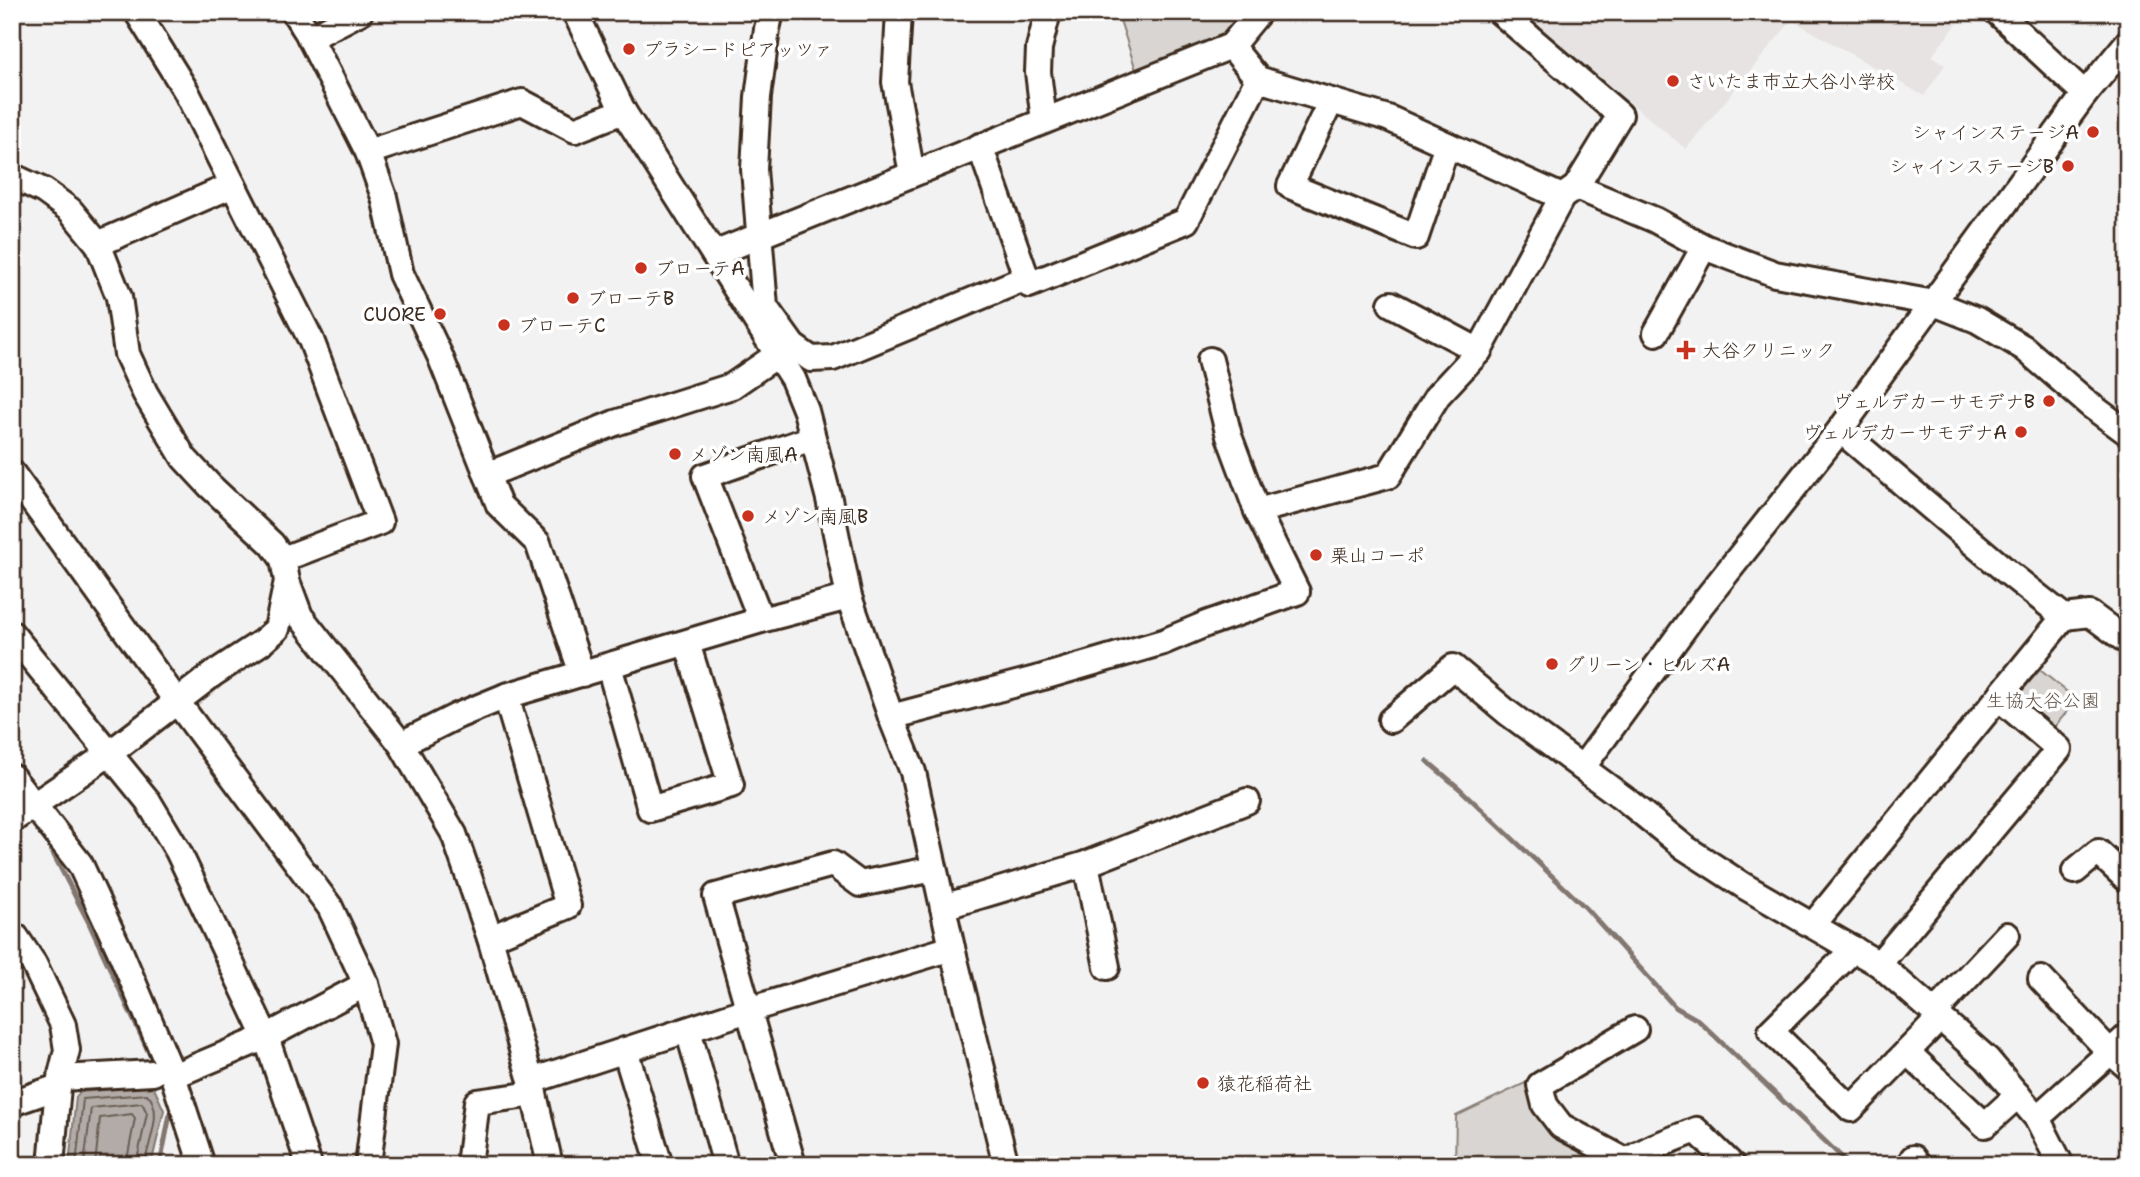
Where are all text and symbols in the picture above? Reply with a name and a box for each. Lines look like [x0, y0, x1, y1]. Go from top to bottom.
place label: プラシードピアッツァ [643, 37, 833, 62]
marker: プラシードピアッツァ [621, 41, 637, 57]
place label: さいたま市立大谷小学校 [1687, 69, 1895, 94]
marker: さいたま市立大谷小学校 [1665, 73, 1681, 89]
place label: シャインステージA [1912, 120, 2079, 145]
marker: シャインステージA [2085, 124, 2101, 140]
place label: シャインステージB [1889, 154, 2054, 179]
marker: シャインステージB [2060, 158, 2076, 174]
place label: ブローテA [655, 256, 745, 281]
marker: ブローテA [633, 260, 649, 276]
place label: ブローテB [587, 286, 674, 311]
marker: ブローテB [565, 290, 581, 306]
place label: CUORE [363, 302, 426, 327]
marker: CUORE [432, 306, 448, 322]
place label: ブローテC [518, 313, 606, 338]
marker: ブローテC [496, 317, 512, 333]
place label: 大谷クリニック [1702, 338, 1835, 363]
marker: 大谷クリニック [1676, 340, 1696, 360]
place label: ヴェルデカーサモデナB [1833, 389, 2035, 414]
marker: ヴェルデカーサモデナB [2041, 393, 2057, 409]
place label: ヴェルデカーサモデナA [1802, 420, 2007, 445]
marker: ヴェルデカーサモデナA [2013, 424, 2029, 440]
place label: メゾン南風A [689, 442, 798, 467]
marker: メゾン南風A [667, 446, 683, 462]
place label: メゾン南風B [762, 504, 868, 529]
marker: メゾン南風B [740, 508, 756, 524]
place label: 栗山コーポ [1330, 543, 1425, 568]
marker: 栗山コーポ [1308, 547, 1324, 563]
place label: グリーン・ヒルズA [1566, 652, 1730, 677]
marker: グリーン・ヒルズA [1544, 656, 1560, 672]
park label: 生協大谷公園 [1986, 688, 2100, 713]
place label: 猿花稲荷社 [1217, 1071, 1312, 1096]
marker: 猿花稲荷社 [1195, 1075, 1211, 1091]

